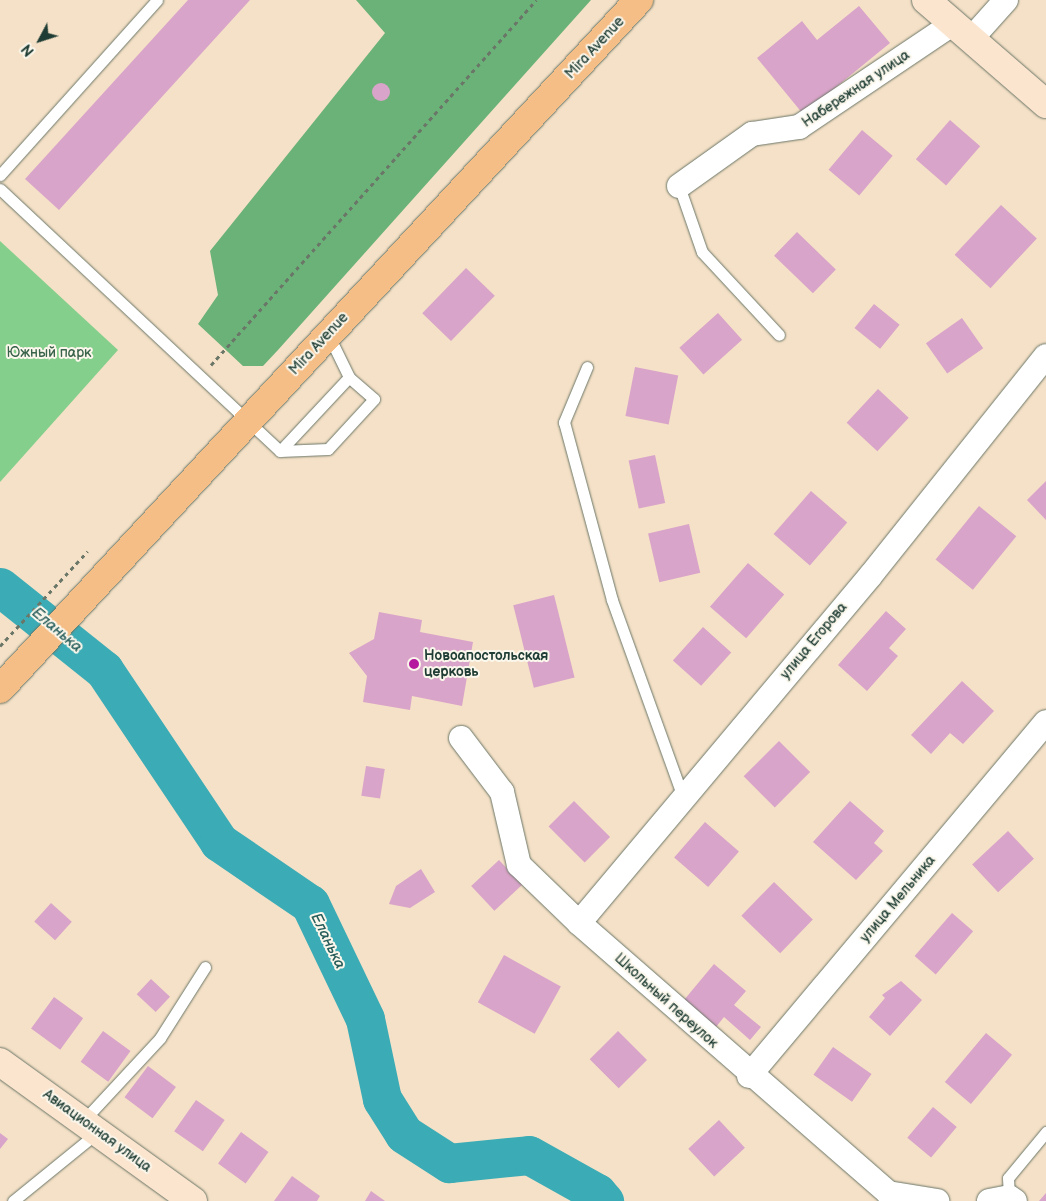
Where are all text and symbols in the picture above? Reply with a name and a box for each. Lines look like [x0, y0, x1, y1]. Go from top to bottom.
street label: Mira Avenue [562, 13, 628, 83]
north arrow [15, 15, 65, 65]
text: N [18, 40, 38, 59]
street label: Набережная улица [799, 47, 913, 131]
street label: Mira Avenue [286, 309, 352, 379]
park label: Южный парк [7, 345, 91, 361]
street label: улица Егорова [777, 599, 851, 683]
water label: Еланька [28, 604, 86, 656]
place label: Новоапостольская церковь [424, 648, 548, 680]
marker: Новоапостольская церковь [408, 658, 420, 670]
street label: улица Мельника [857, 852, 939, 946]
water label: Еланька [307, 910, 349, 972]
street label: Школьный переулок [611, 950, 721, 1052]
street label: Авиационная улица [40, 1086, 154, 1176]

